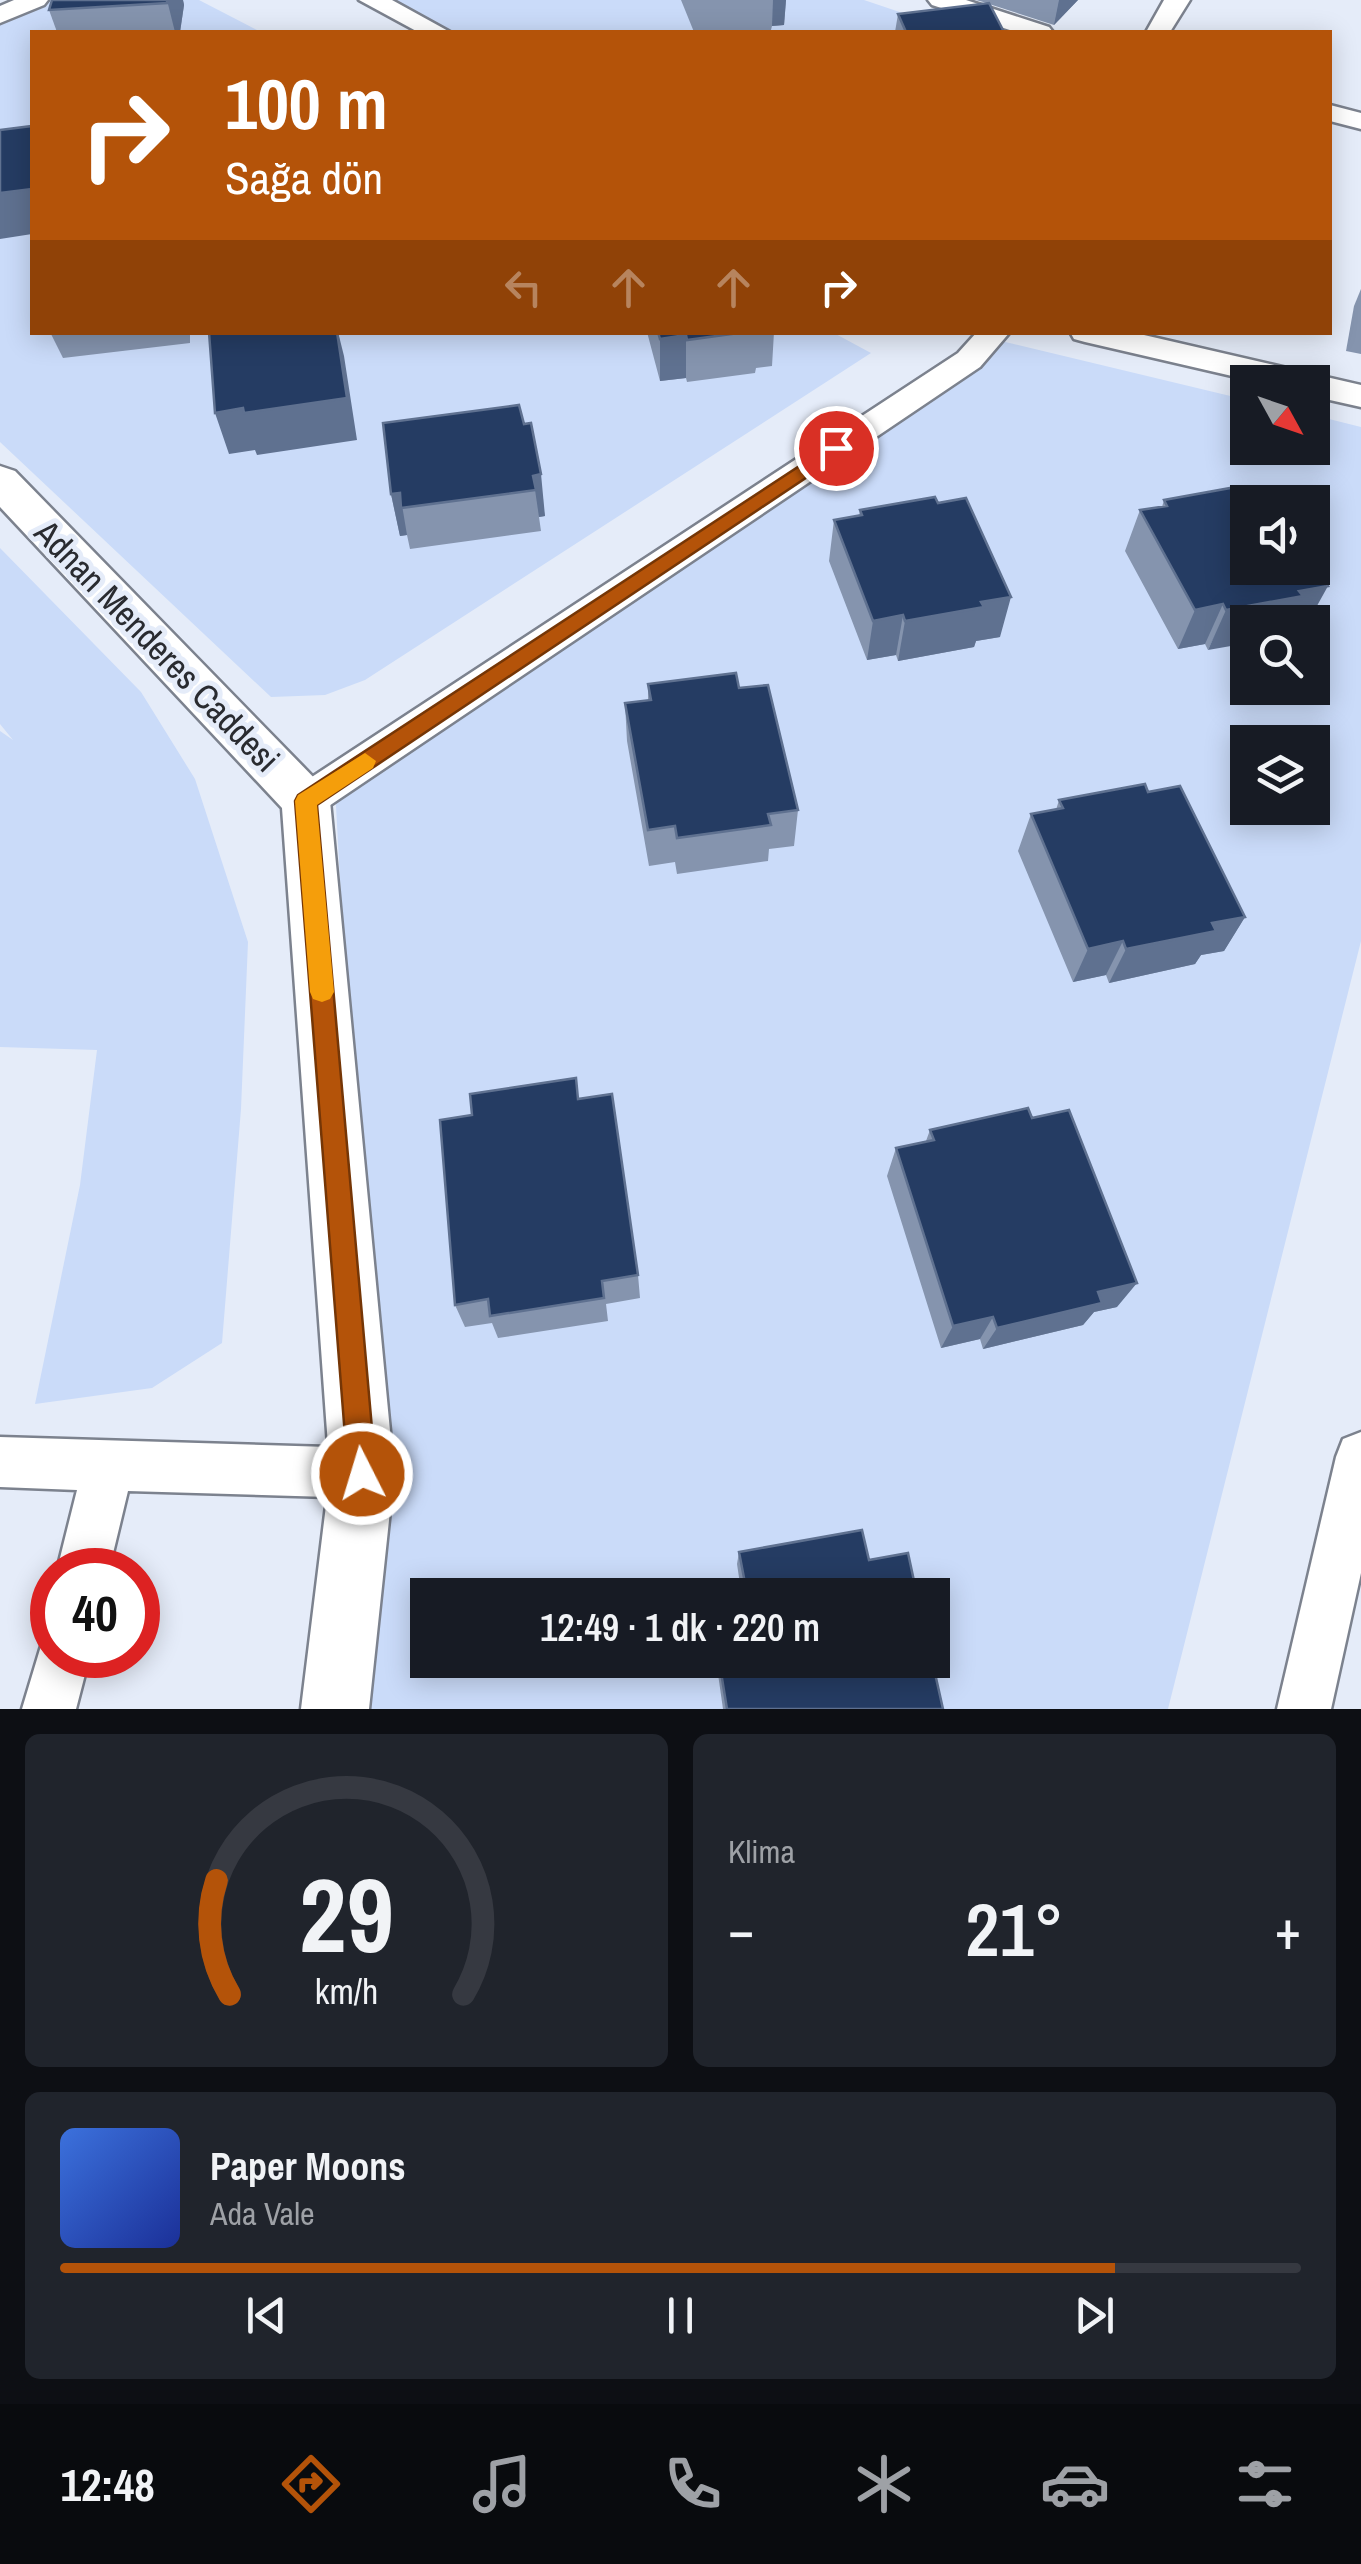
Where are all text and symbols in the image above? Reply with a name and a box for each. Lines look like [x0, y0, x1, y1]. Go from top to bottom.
text: 100 m [225, 57, 388, 151]
icon: right [60, 70, 190, 200]
text: Sağa dön [225, 147, 383, 208]
icon: left [496, 260, 551, 315]
icon: ahead [601, 260, 656, 315]
icon: ahead [706, 260, 761, 315]
icon: right [811, 260, 866, 315]
north arrow [1230, 365, 1330, 465]
map controls [1230, 365, 1330, 825]
pin [794, 406, 879, 491]
icon: arrive [809, 421, 864, 476]
button: sound [1230, 485, 1330, 585]
street label: Adnan Menderes Caddesi [24, 509, 290, 782]
button: search [1230, 605, 1330, 705]
button: layers [1230, 725, 1330, 825]
position arrow [310, 1422, 414, 1526]
speed limit sign: 40 [30, 1548, 160, 1678]
text: 12:49 · 1 dk · 220 m [540, 1602, 820, 1653]
text: Klima [728, 1830, 795, 1873]
text: 29 [299, 1844, 394, 1984]
text: 21° [965, 1878, 1064, 1979]
text: − [728, 1892, 754, 1966]
text: + [1275, 1892, 1301, 1966]
text: km/h [315, 1967, 378, 2015]
text: Paper Moons [210, 2141, 406, 2192]
text: Ada Vale [210, 2192, 315, 2235]
icon: previous [239, 2288, 294, 2343]
icon: pause [653, 2288, 708, 2343]
icon: next [1067, 2288, 1122, 2343]
icon: directions [276, 2449, 346, 2519]
icon: music [467, 2449, 537, 2519]
icon: phone [658, 2449, 728, 2519]
icon: climate [849, 2449, 919, 2519]
icon: car [1040, 2449, 1110, 2519]
icon: filters [1230, 2449, 1300, 2519]
text: 12:48 [60, 2454, 155, 2515]

